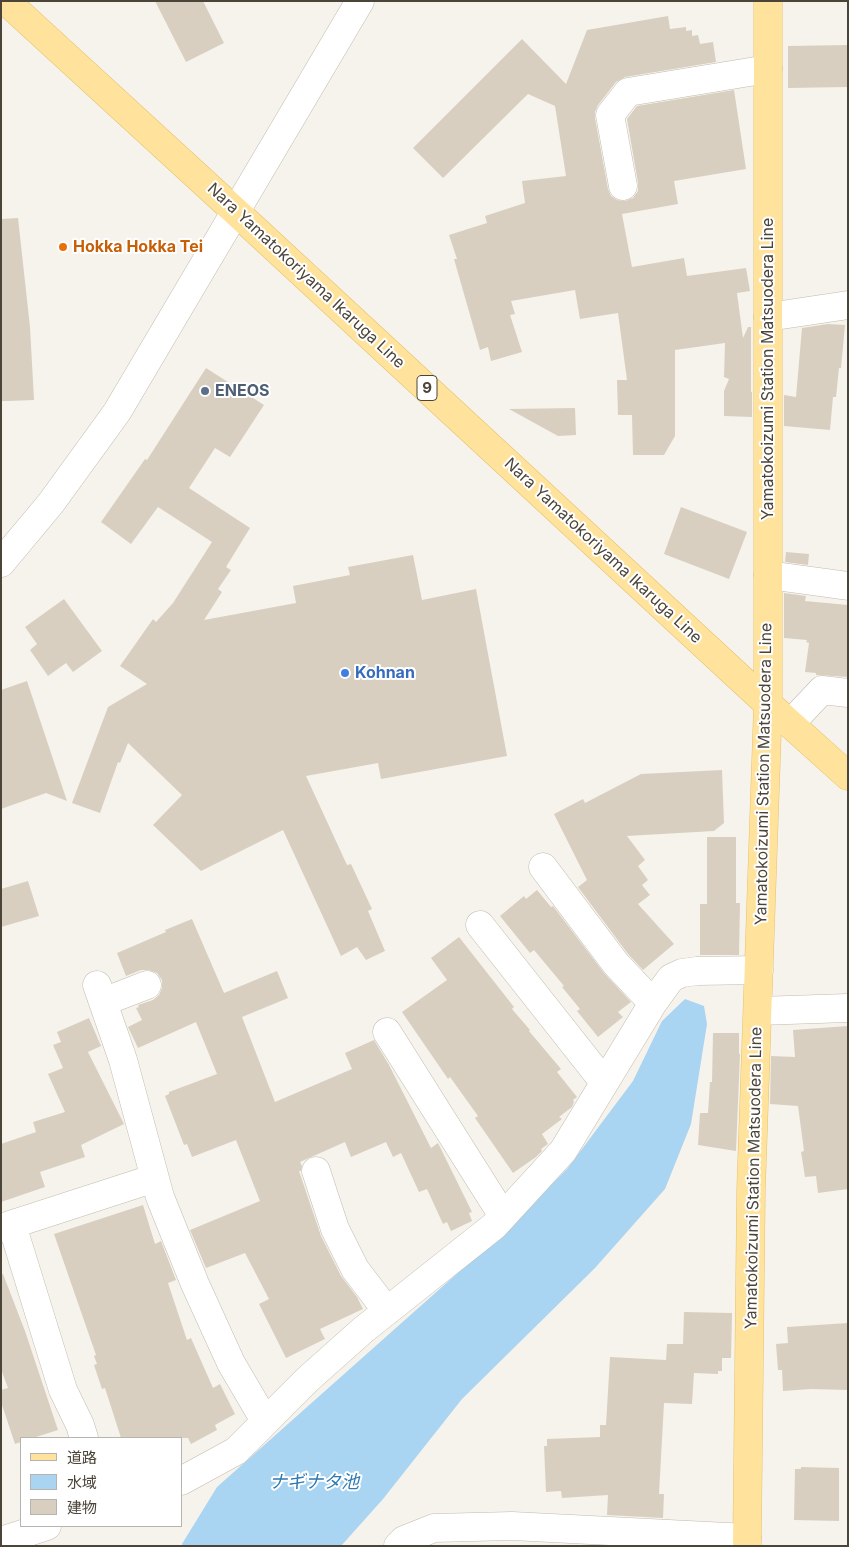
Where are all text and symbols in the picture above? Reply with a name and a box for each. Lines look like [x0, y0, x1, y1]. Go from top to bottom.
street label: Nara Yamatokoriyama Ikaruga Line [203, 179, 409, 373]
street label: Yamatokoizumi Station Matsuodera Line [758, 218, 778, 520]
place label: Hokka Hokka Tei [73, 237, 203, 257]
marker: Hokka Hokka Tei [57, 241, 69, 253]
road number: 9 [417, 376, 437, 400]
place label: ENEOS [215, 381, 269, 401]
marker: ENEOS [199, 385, 211, 397]
street label: Nara Yamatokoriyama Ikaruga Line [500, 454, 706, 648]
street label: Yamatokoizumi Station Matsuodera Line [752, 623, 776, 925]
place label: Kohnan [355, 663, 415, 683]
marker: Kohnan [339, 667, 351, 679]
street label: Yamatokoizumi Station Matsuodera Line [742, 1027, 766, 1329]
legend [20, 1437, 182, 1527]
text: 道路 [67, 1448, 97, 1467]
water label: ナギナタ池 [269, 1472, 359, 1494]
text: 水域 [67, 1473, 97, 1492]
text: 建物 [67, 1498, 97, 1517]

